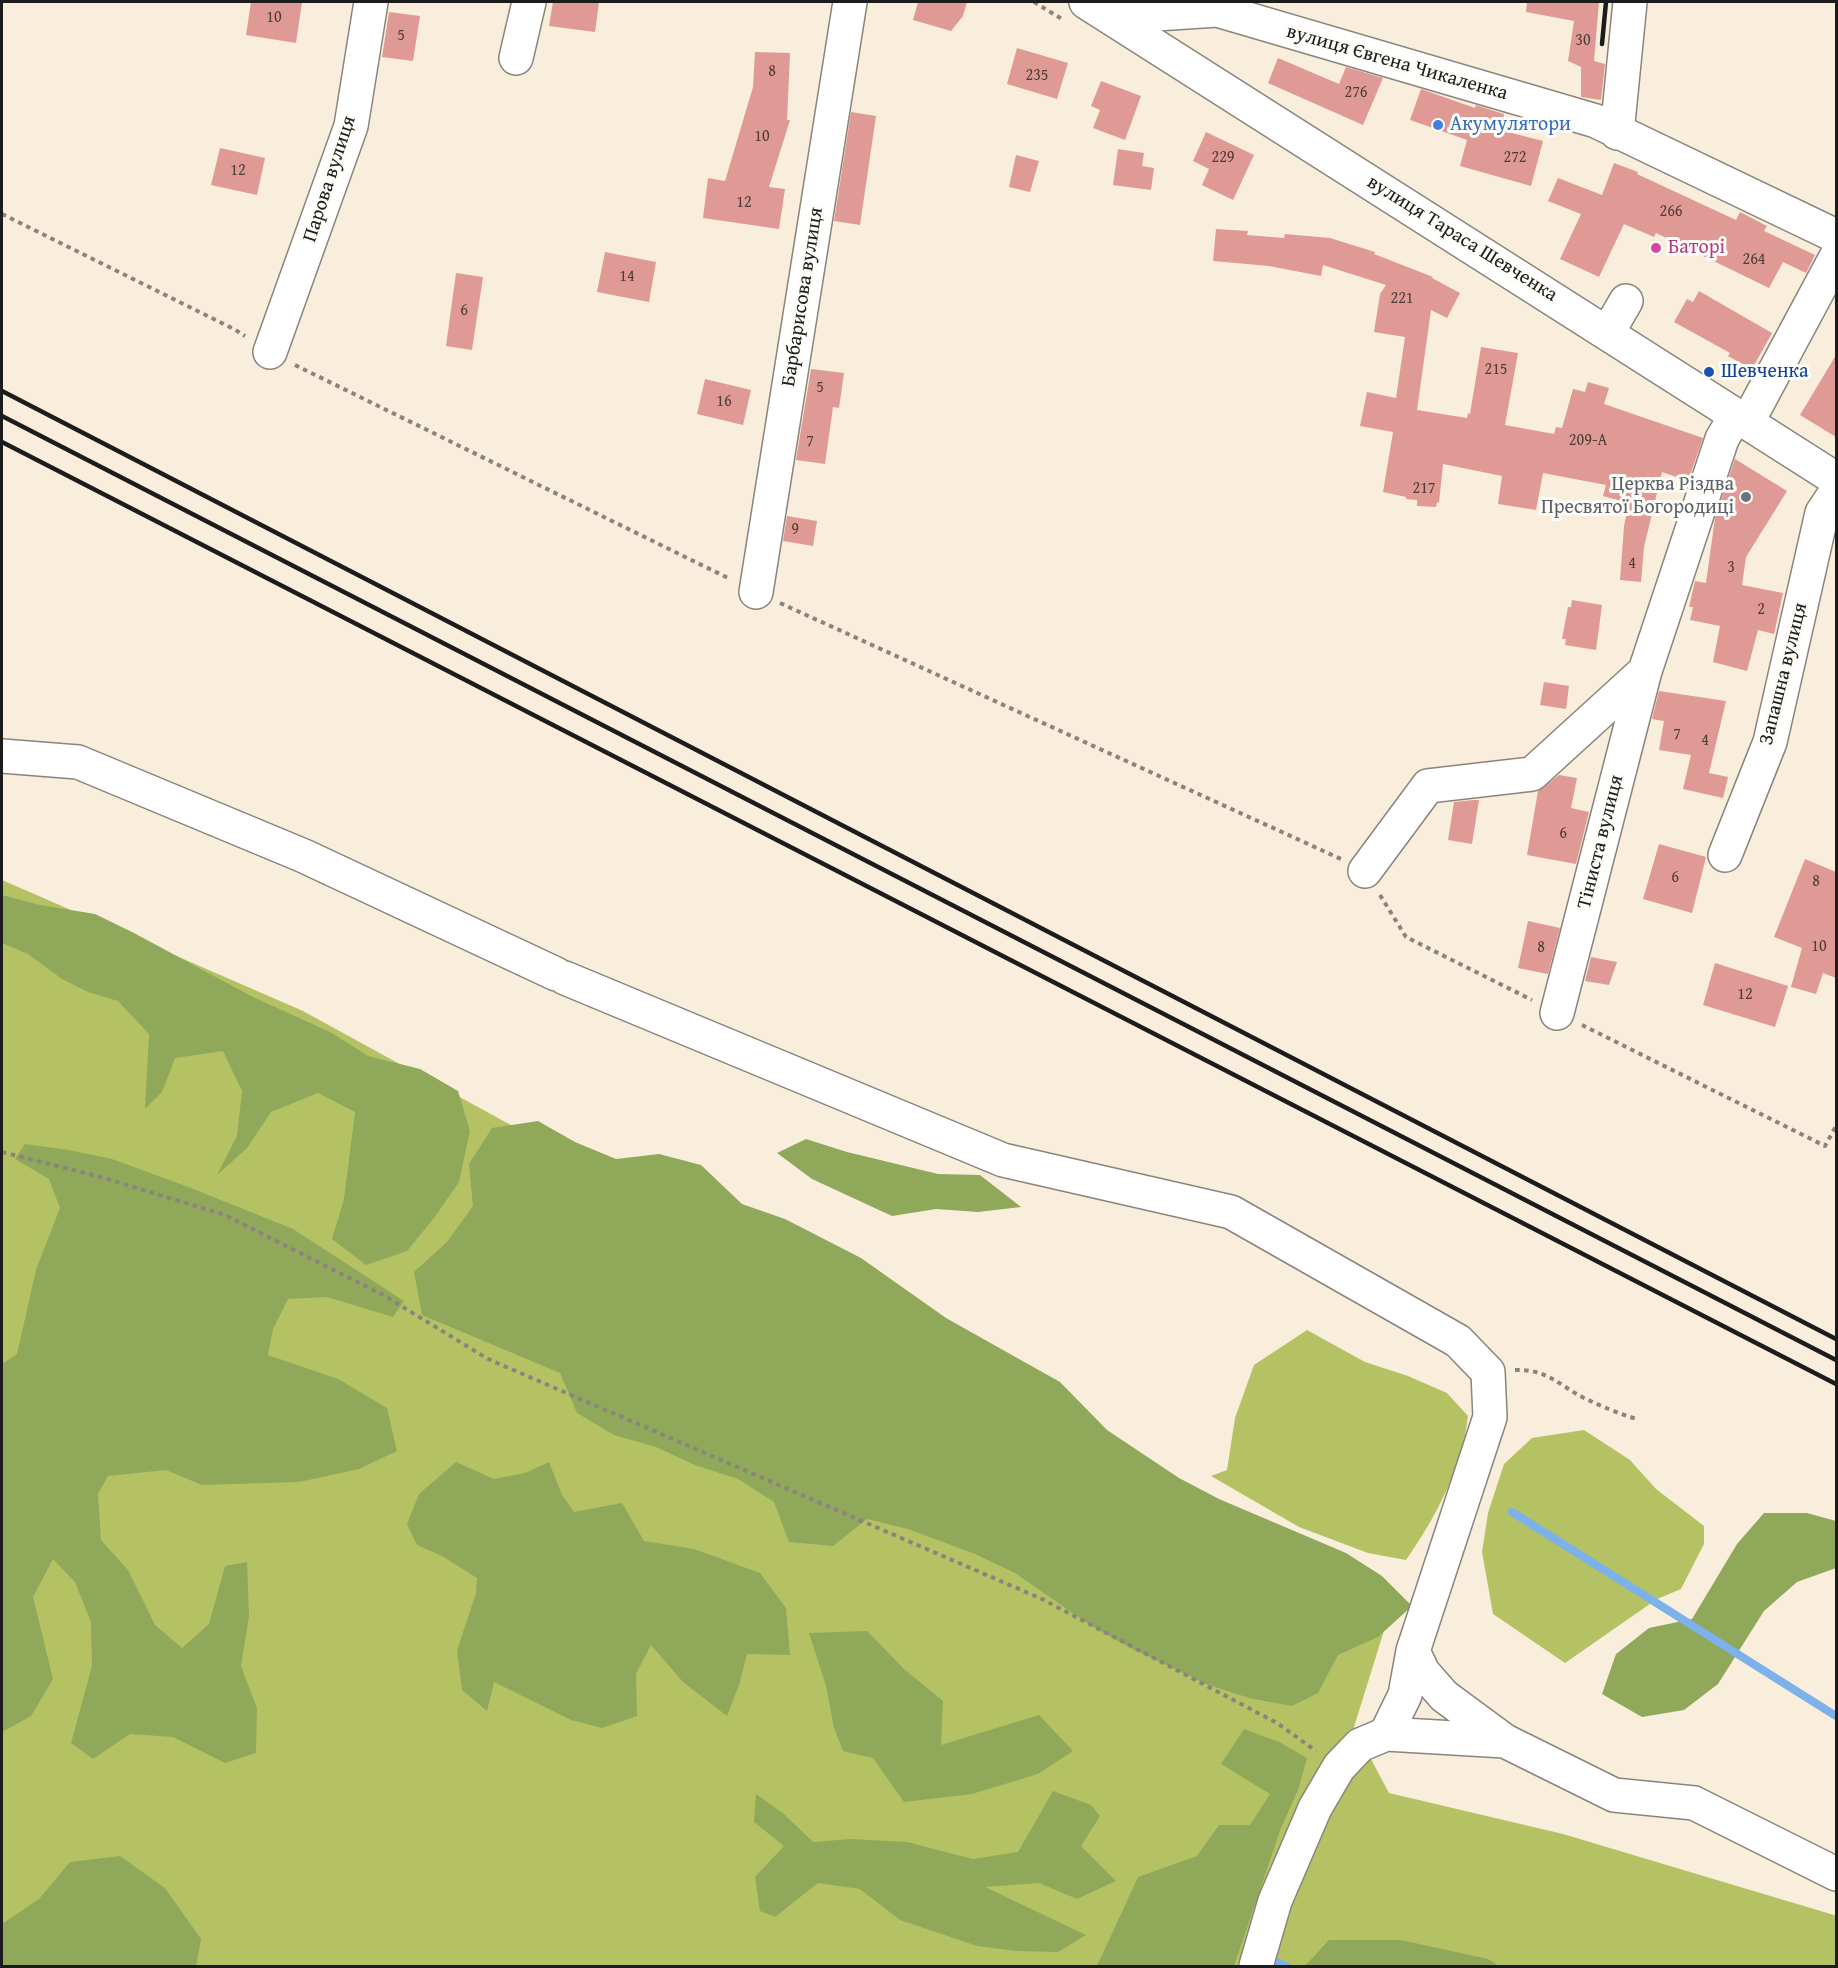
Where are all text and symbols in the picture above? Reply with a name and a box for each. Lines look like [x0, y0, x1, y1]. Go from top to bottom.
house number: 10 [266, 8, 282, 28]
street label: вулиця Євгена Чикаленка [1284, 20, 1510, 106]
house number: 5 [397, 26, 405, 46]
house number: 30 [1575, 31, 1591, 51]
house number: 8 [768, 62, 776, 82]
house number: 235 [1025, 66, 1049, 86]
house number: 276 [1344, 83, 1368, 103]
street label: Парова вулиця [298, 113, 362, 245]
place label: Акумулятори [1450, 113, 1571, 137]
marker: Акумулятори [1431, 118, 1445, 132]
house number: 10 [754, 127, 770, 147]
house number: 229 [1211, 148, 1235, 168]
house number: 272 [1503, 148, 1527, 168]
house number: 12 [230, 161, 246, 181]
street label: вулиця Тараса Шевченка [1362, 170, 1562, 308]
house number: 12 [736, 193, 752, 213]
house number: 266 [1659, 202, 1683, 222]
street label: Барбарисова вулиця [777, 206, 829, 388]
place label: Баторі [1668, 236, 1725, 260]
marker: Баторі [1649, 241, 1663, 255]
house number: 264 [1742, 250, 1766, 270]
house number: 14 [619, 267, 635, 287]
house number: 221 [1390, 289, 1414, 309]
house number: 6 [460, 301, 468, 321]
house number: 215 [1484, 360, 1508, 380]
place label: Шевченка [1721, 360, 1809, 384]
marker: Шевченка [1702, 365, 1716, 379]
house number: 5 [816, 378, 824, 398]
house number: 16 [716, 392, 732, 412]
house number: 209-А [1569, 431, 1607, 451]
house number: 7 [806, 432, 814, 452]
place label: Церква Різдва Пресвятої Богородиці [1541, 473, 1734, 520]
house number: 217 [1412, 479, 1436, 499]
marker: Церква Різдва Пресвятої Богородиці [1739, 490, 1753, 504]
house number: 9 [791, 520, 799, 540]
house number: 4 [1628, 554, 1636, 574]
house number: 3 [1727, 558, 1735, 578]
street label: Запашна вулиця [1755, 600, 1813, 748]
house number: 2 [1757, 600, 1765, 620]
house number: 7 [1673, 725, 1681, 745]
house number: 4 [1701, 731, 1709, 751]
street label: Тіниста вулиця [1573, 773, 1629, 911]
house number: 6 [1559, 824, 1567, 844]
house number: 6 [1671, 868, 1679, 888]
house number: 8 [1812, 872, 1820, 892]
house number: 10 [1811, 937, 1827, 957]
house number: 8 [1537, 938, 1545, 958]
house number: 12 [1737, 985, 1753, 1005]

